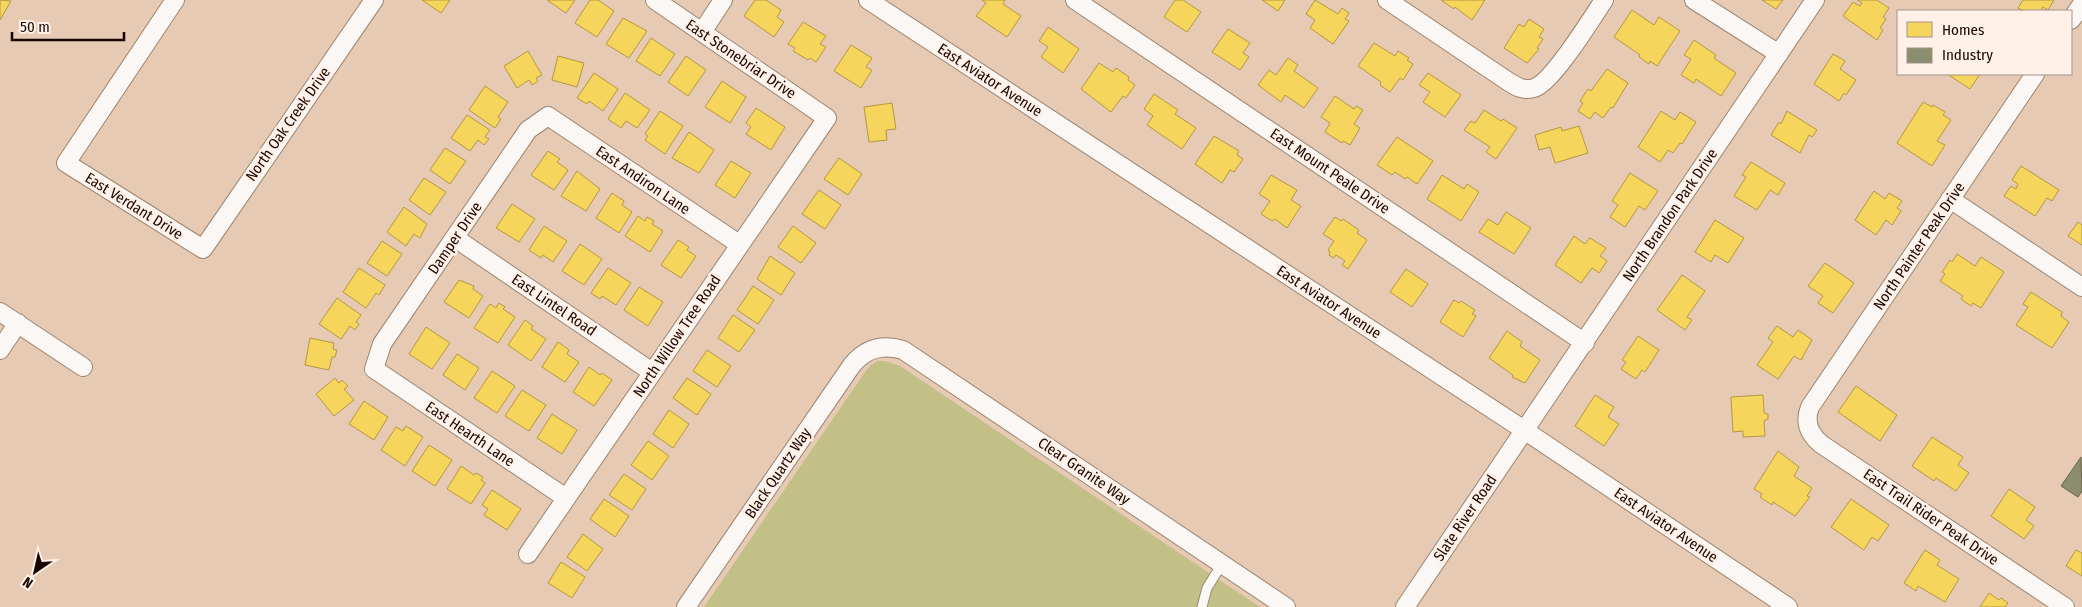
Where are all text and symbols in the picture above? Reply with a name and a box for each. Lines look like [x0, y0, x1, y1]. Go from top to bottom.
scale bar [12, 10, 125, 42]
legend [1897, 10, 2072, 75]
street label: East Stonebriar Drive [682, 15, 800, 103]
text: 50 m [20, 18, 50, 36]
text: Homes [1942, 21, 1984, 39]
street label: East Aviator Avenue [934, 39, 1046, 121]
text: Industry [1942, 46, 1993, 64]
street label: North Oak Creek Drive [242, 64, 334, 184]
street label: East Mount Peale Drive [1267, 124, 1393, 218]
street label: East Andiron Lane [592, 142, 694, 218]
street label: North Brandon Park Drive [1619, 145, 1721, 285]
street label: East Verdant Drive [82, 169, 186, 243]
street label: North Painter Peak Drive [1870, 179, 1968, 313]
street label: Damper Drive [424, 198, 486, 278]
street label: East Aviator Avenue [1273, 261, 1385, 343]
street label: East Lintel Road [508, 270, 600, 340]
street label: North Willow Tree Road [629, 272, 725, 400]
street label: East Hearth Lane [422, 398, 518, 470]
street label: Black Quartz Way [741, 424, 815, 522]
street label: Clear Granite Way [1034, 434, 1134, 509]
street label: East Trail Rider Peak Drive [1860, 465, 2002, 569]
street label: Slate River Road [1430, 471, 1500, 565]
street label: East Aviator Avenue [1611, 484, 1721, 566]
north arrow [10, 547, 60, 597]
text: N [20, 573, 36, 592]

